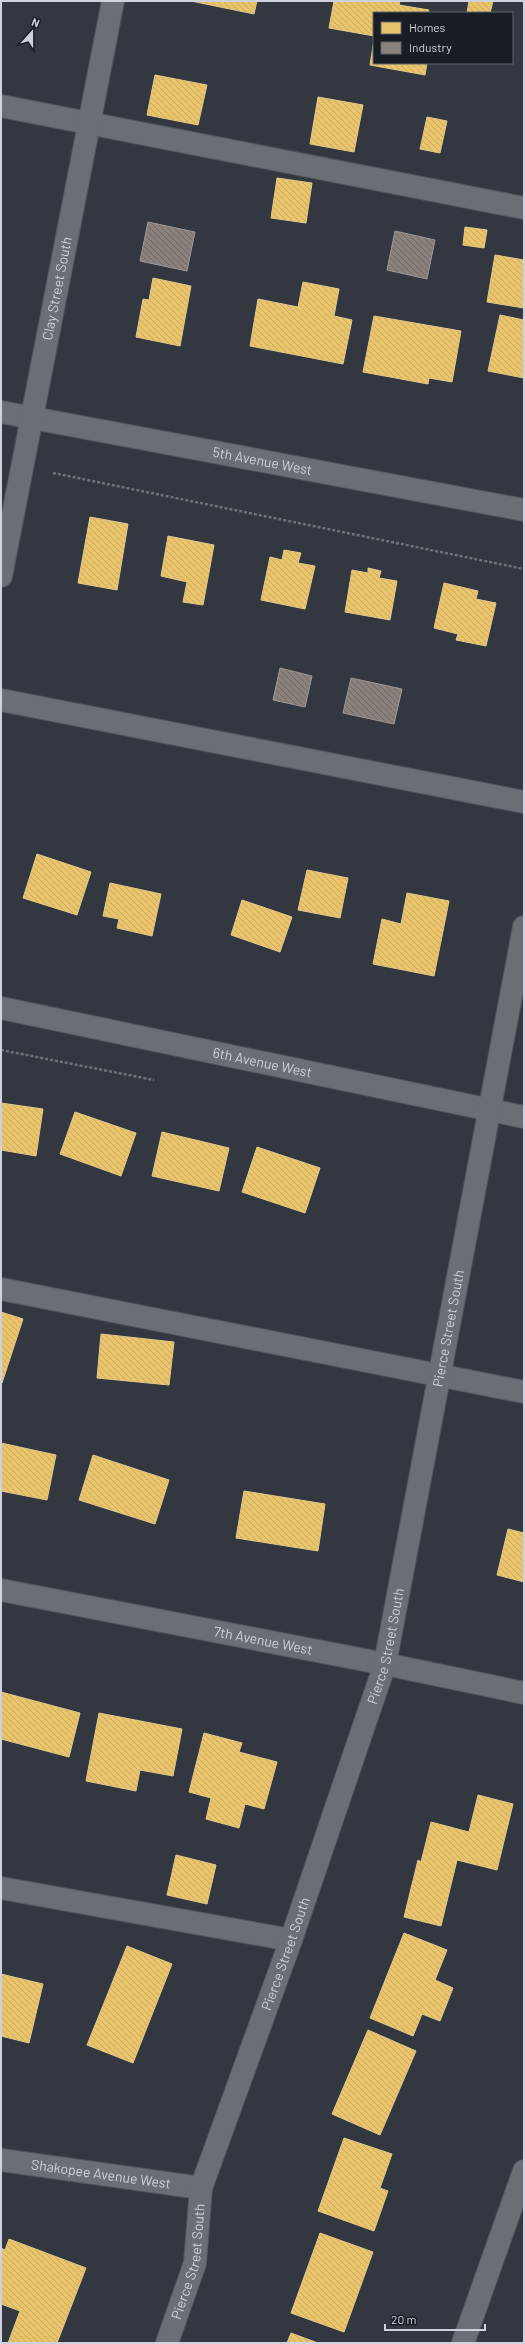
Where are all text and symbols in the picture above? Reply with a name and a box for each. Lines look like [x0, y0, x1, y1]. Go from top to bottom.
north arrow [12, 12, 52, 52]
legend [373, 12, 513, 64]
text: N [30, 15, 42, 30]
text: Homes [409, 20, 446, 34]
text: Industry [409, 40, 452, 54]
street label: Clay Street South [38, 235, 75, 342]
street label: 5th Avenue West [211, 443, 314, 478]
street label: 6th Avenue West [211, 1043, 314, 1081]
street label: Pierce Street South [428, 1268, 467, 1388]
street label: Pierce Street South [363, 1587, 407, 1706]
street label: 7th Avenue West [212, 1622, 314, 1658]
street label: Pierce Street South [257, 1895, 313, 2013]
street label: Shakopee Avenue West [30, 2155, 172, 2192]
street label: Pierce Street South [167, 2203, 208, 2322]
scale bar [385, 2306, 485, 2332]
text: 20 m [391, 2312, 417, 2326]

